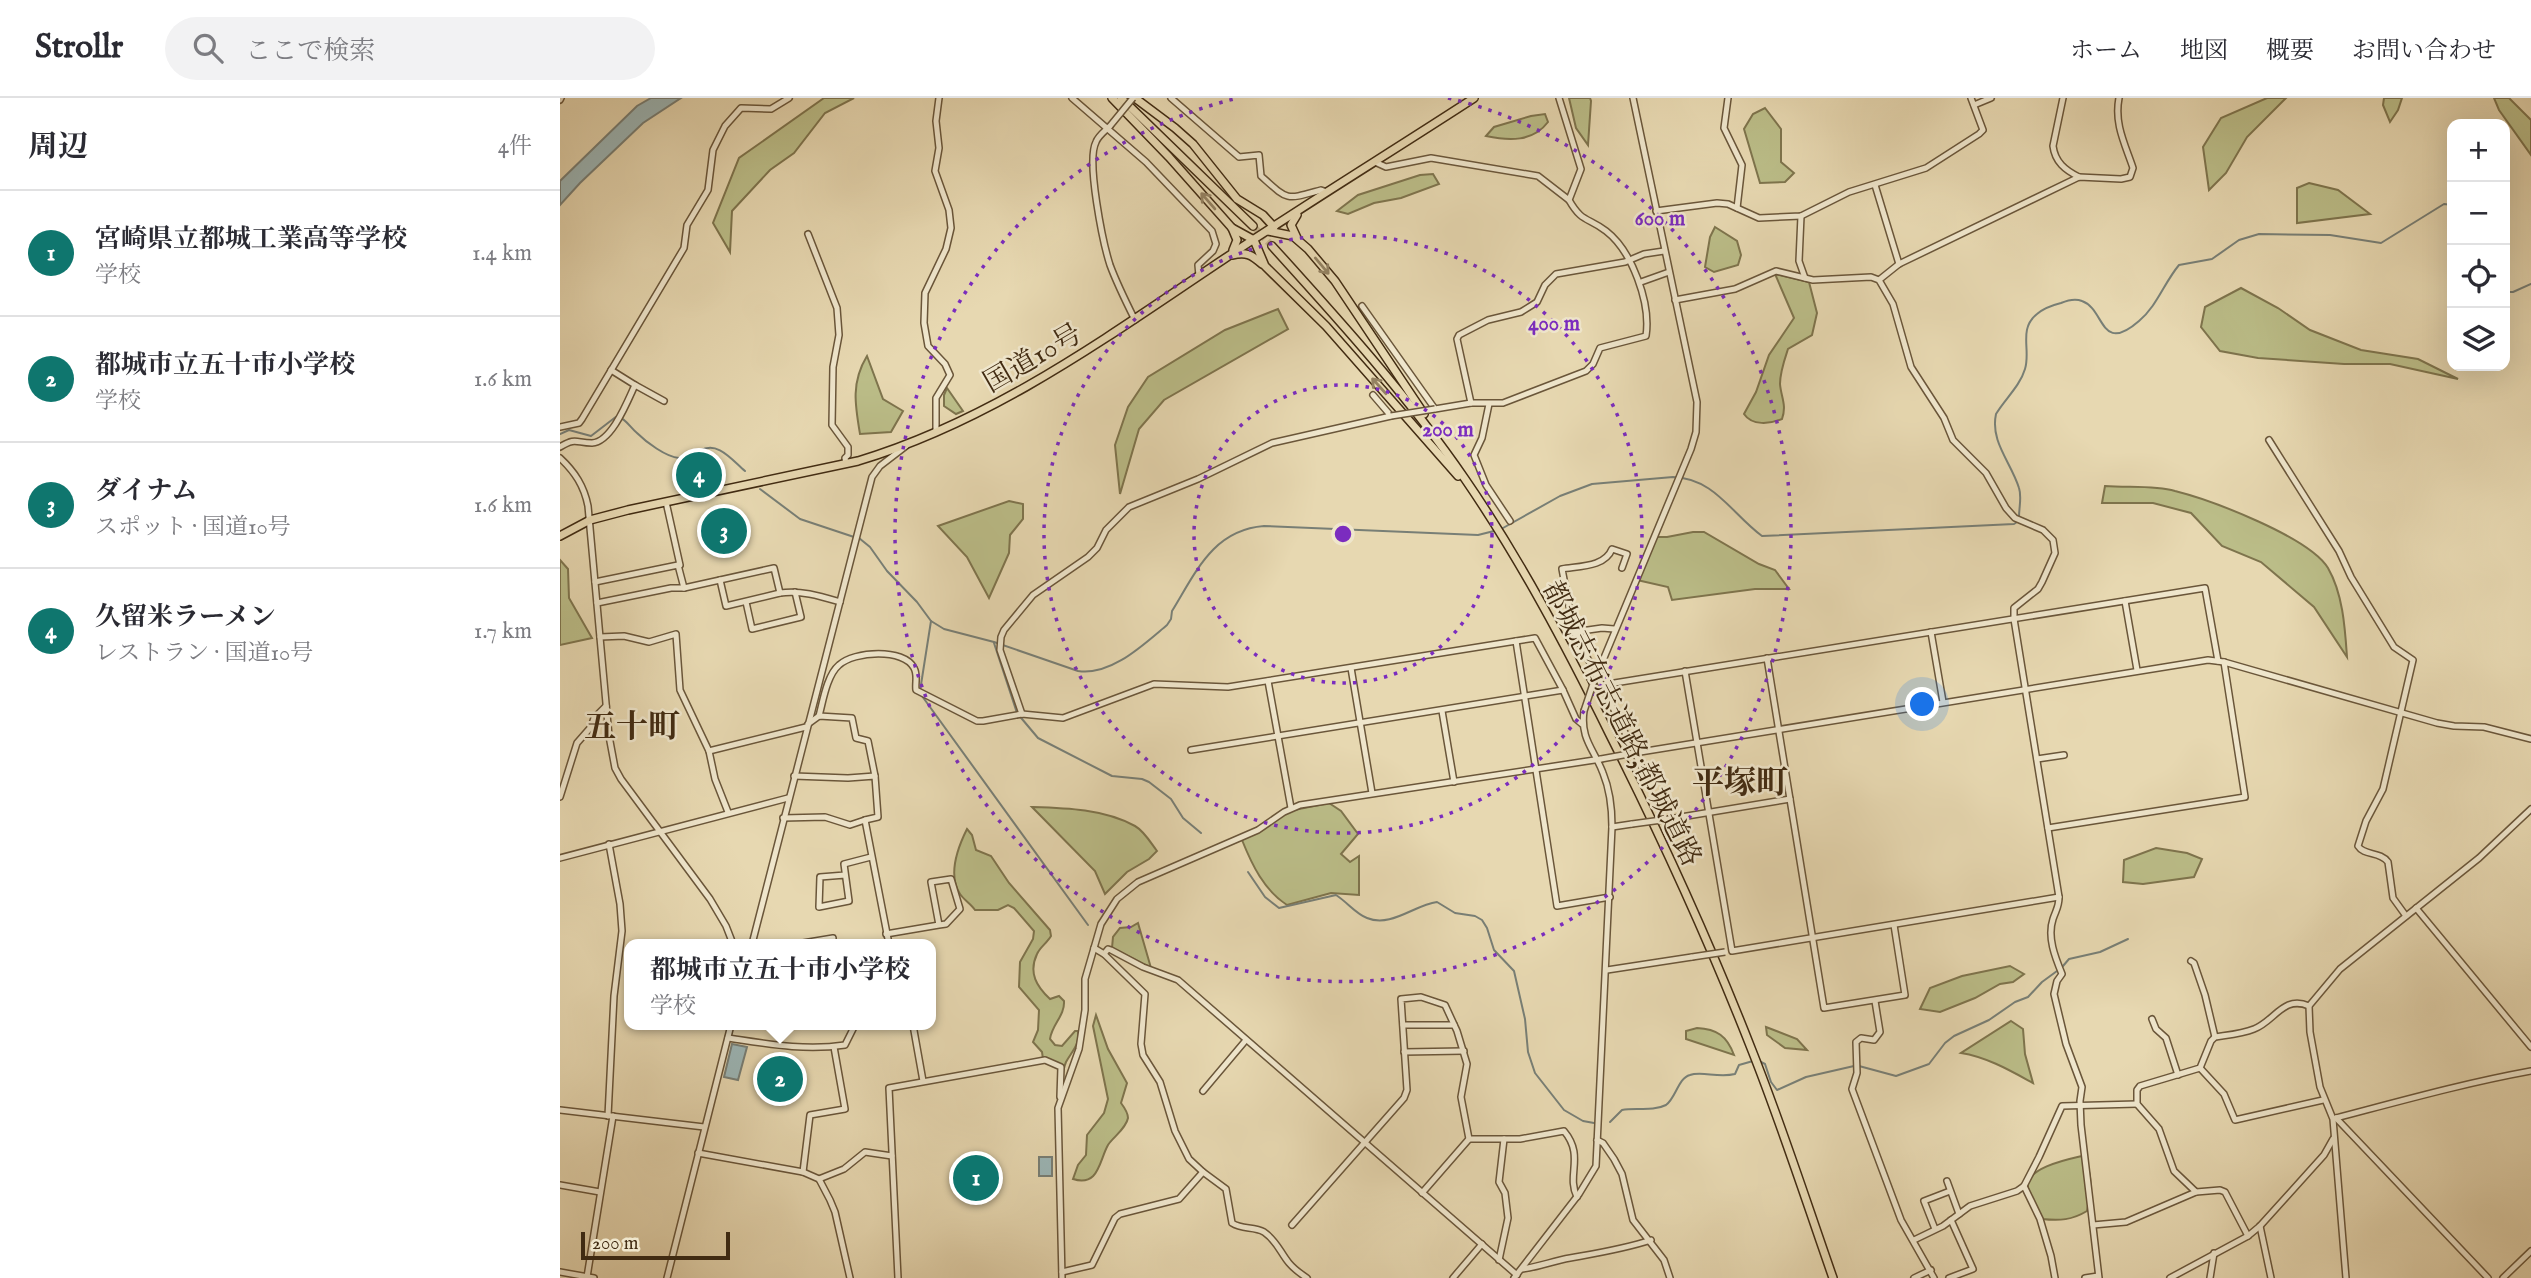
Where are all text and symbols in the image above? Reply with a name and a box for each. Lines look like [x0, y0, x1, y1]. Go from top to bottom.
search box [165, 17, 655, 80]
text: Strollr [35, 27, 123, 69]
icon: search [189, 29, 227, 67]
text: ここで検索 [245, 35, 375, 68]
text: ホーム [2070, 36, 2142, 67]
text: 地図 [2180, 36, 2228, 67]
text: 概要 [2266, 36, 2314, 67]
text: お問い合わせ [2352, 36, 2496, 67]
map controls [2447, 119, 2510, 371]
button: + [2447, 119, 2510, 182]
text: 周辺 [28, 129, 88, 167]
text: 4件 [498, 132, 532, 161]
button: − [2447, 182, 2510, 245]
one-way arrow [1201, 193, 1217, 211]
text: 600 m [1635, 206, 1686, 233]
text: 宮崎県立都城工業高等学校 [95, 223, 407, 256]
text: 1 [47, 239, 55, 268]
text: 1.4 km [472, 239, 532, 268]
button: locate [2447, 245, 2510, 308]
one-way arrow [1315, 257, 1330, 275]
text: 学校 [95, 261, 141, 290]
button: layers [2447, 308, 2510, 371]
text: 400 m [1528, 311, 1581, 338]
street label: 国道10号 [978, 317, 1089, 401]
text: 都城市立五十市小学校 [95, 349, 355, 382]
text: 2 [46, 365, 56, 394]
text: 1.6 km [474, 365, 532, 394]
one-way arrow [1371, 377, 1387, 395]
text: 学校 [95, 387, 141, 416]
text: 200 m [1422, 417, 1474, 444]
pin: 4 [676, 449, 722, 501]
text: ダイナム [95, 475, 197, 508]
text: 3 [47, 491, 55, 520]
text: 1.6 km [474, 491, 532, 520]
pin: 3 [701, 505, 747, 557]
text: スポット · 国道10号 [95, 513, 291, 542]
centre of rings [1331, 522, 1355, 546]
street label: 都城志布志道路;都城道路 [1533, 575, 1708, 873]
text: 久留米ラーメン [95, 601, 276, 634]
text: 4 [45, 617, 57, 646]
text: 1.7 km [474, 617, 532, 646]
text: レストラン · 国道10号 [95, 639, 313, 668]
your location [1905, 687, 1939, 721]
district label: 五十町 [584, 708, 680, 749]
district label: 平塚町 [1692, 764, 1788, 805]
popup [624, 939, 936, 1030]
text: 都城市立五十市小学校 [650, 954, 910, 987]
text: 学校 [650, 992, 696, 1021]
pin: 2 [757, 1053, 803, 1105]
pin: 1 [953, 1152, 999, 1204]
scale bar [581, 1229, 730, 1261]
text: 200 m [592, 1232, 638, 1256]

